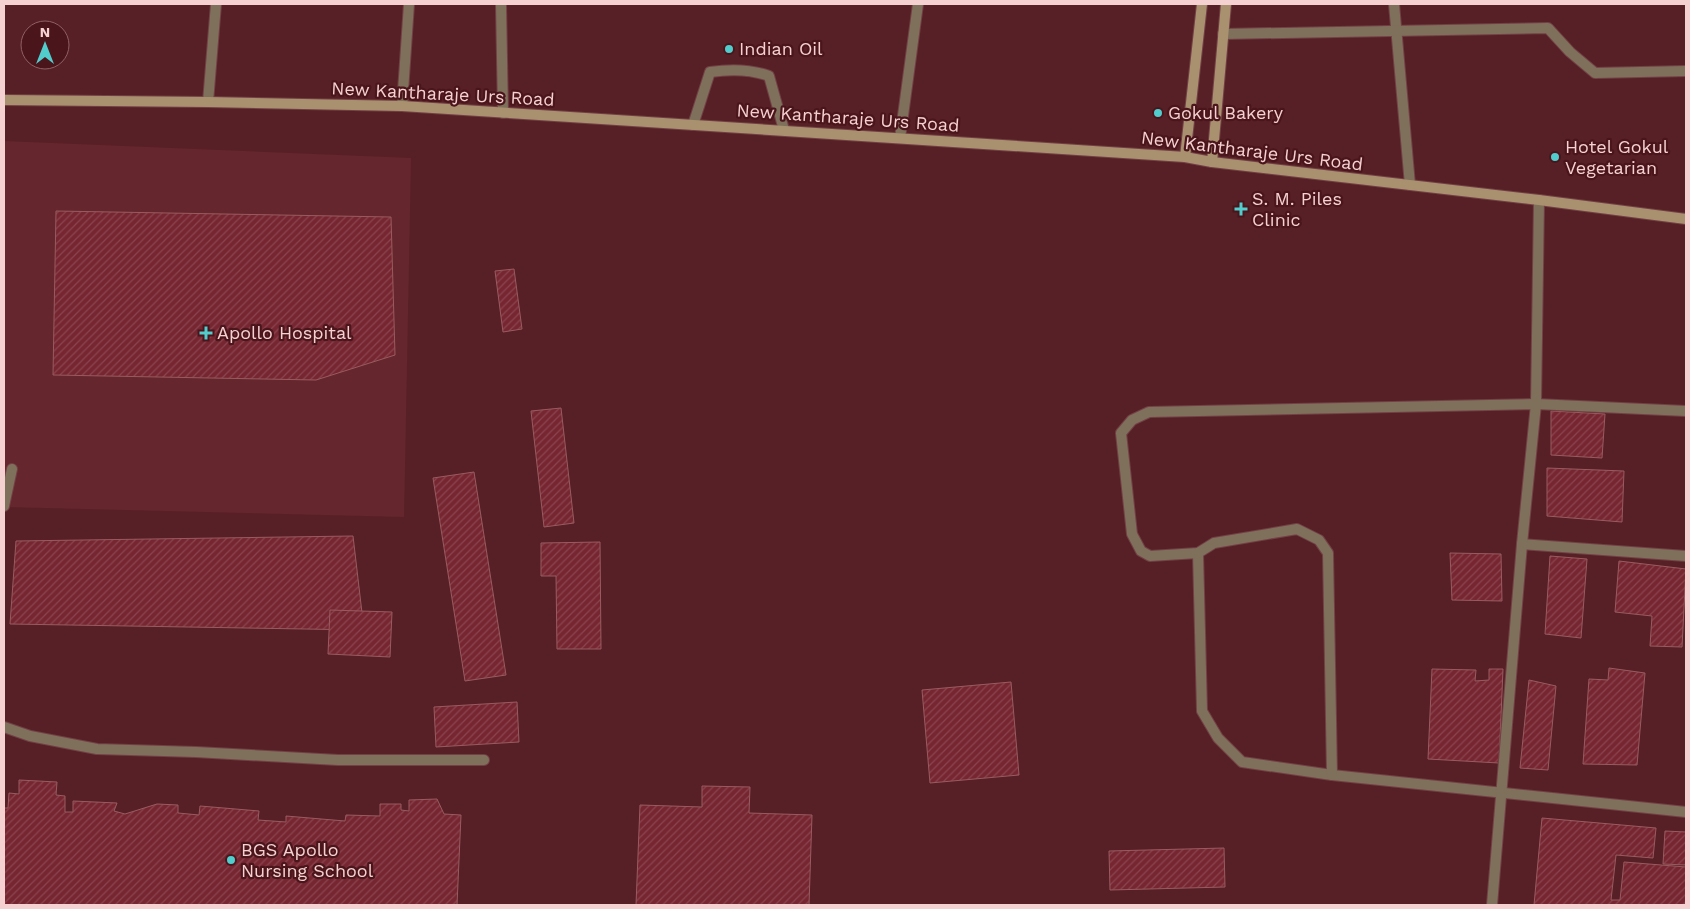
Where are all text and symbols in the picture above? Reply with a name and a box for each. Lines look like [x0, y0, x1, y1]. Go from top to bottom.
north arrow [20, 20, 70, 70]
text: N [40, 24, 50, 40]
place label: Indian Oil [739, 38, 823, 59]
marker: Indian Oil [723, 43, 735, 55]
street label: New Kantharaje Urs Road [331, 77, 555, 110]
street label: New Kantharaje Urs Road [736, 99, 960, 136]
place label: Gokul Bakery [1168, 102, 1284, 123]
marker: Gokul Bakery [1152, 107, 1164, 119]
street label: New Kantharaje Urs Road [1140, 126, 1364, 175]
place label: Hotel Gokul Vegetarian [1565, 136, 1669, 178]
marker: Hotel Gokul Vegetarian [1549, 151, 1561, 163]
place label: S. M. Piles Clinic [1252, 188, 1342, 230]
marker: S. M. Piles Clinic [1234, 202, 1248, 216]
place label: Apollo Hospital [217, 322, 352, 343]
marker: Apollo Hospital [199, 326, 213, 340]
place label: BGS Apollo Nursing School [241, 839, 374, 881]
marker: BGS Apollo Nursing School [225, 854, 237, 866]

